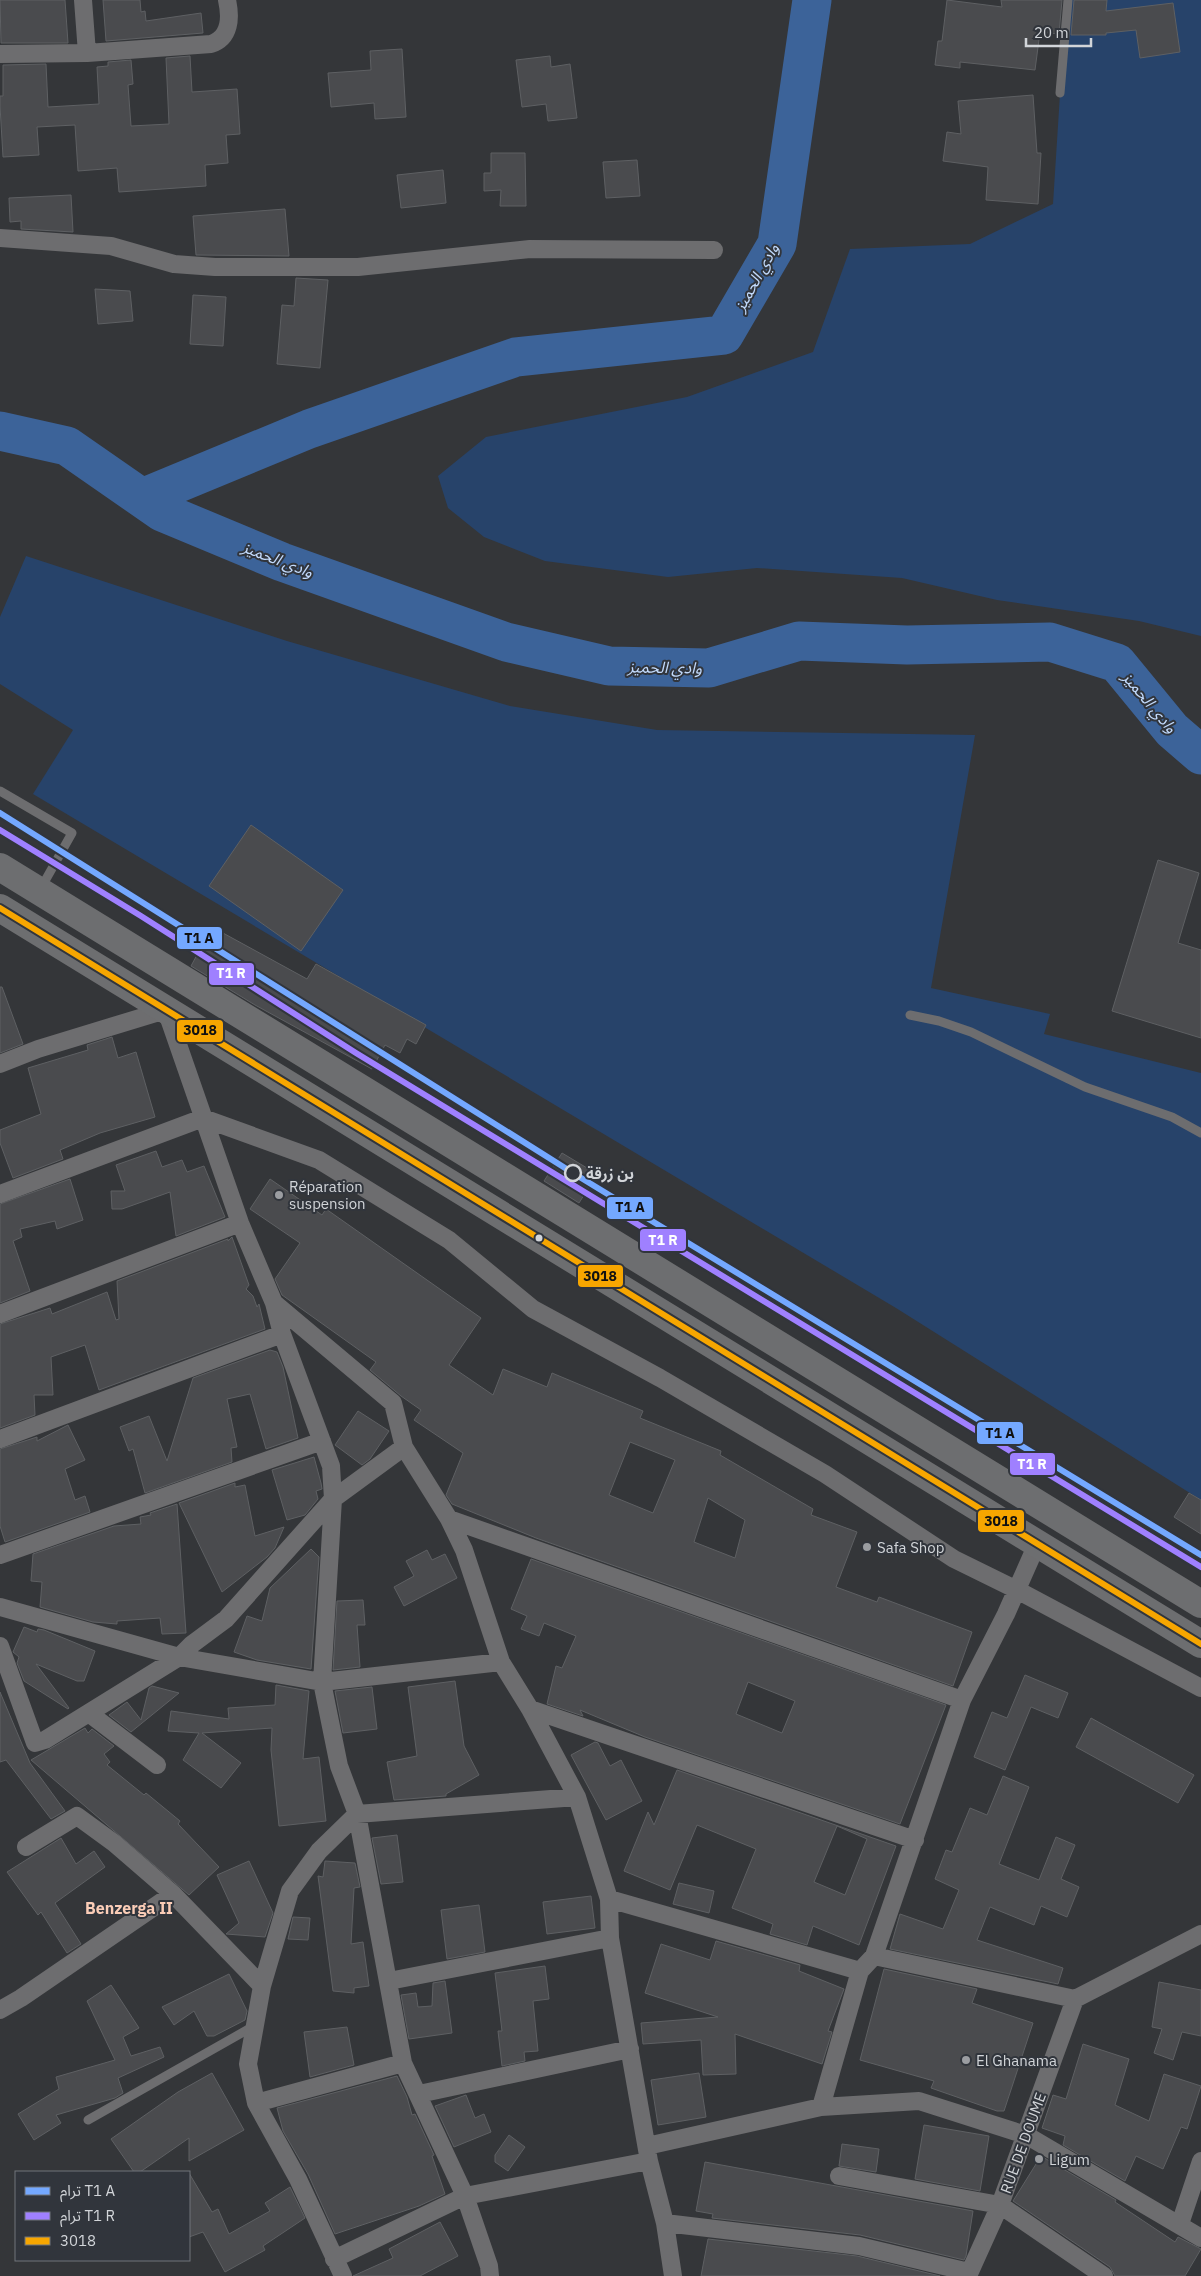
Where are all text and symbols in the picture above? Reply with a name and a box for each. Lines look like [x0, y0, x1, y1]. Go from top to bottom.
scale bar [1026, 15, 1091, 47]
text: 20 m [1034, 23, 1069, 42]
water label: وادي الحميز [728, 240, 786, 318]
water label: وادي الحميز [237, 536, 316, 585]
water label: وادي الحميز [626, 656, 702, 681]
water label: وادي الحميز [1114, 666, 1182, 739]
line badge: T1 A [176, 926, 223, 950]
text: T1 A [184, 929, 214, 947]
line badge: T1 R [208, 962, 255, 986]
text: T1 R [216, 964, 246, 982]
line badge: 3018 [176, 1019, 224, 1043]
text: 3018 [183, 1021, 217, 1039]
marker: بن زرقة [564, 1164, 582, 1182]
place label: بن زرقة [586, 1164, 634, 1183]
place label: Réparation suspension [289, 1177, 366, 1213]
marker: Réparation suspension [273, 1189, 285, 1201]
line badge: T1 A [606, 1196, 654, 1220]
text: T1 A [615, 1198, 645, 1216]
line badge: T1 R [639, 1228, 687, 1252]
text: T1 R [648, 1231, 678, 1249]
unlabelled marker [534, 1233, 544, 1243]
line badge: 3018 [577, 1264, 624, 1288]
text: 3018 [583, 1267, 617, 1285]
line badge: T1 A [976, 1421, 1024, 1445]
text: T1 A [985, 1424, 1015, 1442]
line badge: T1 R [1009, 1452, 1056, 1476]
text: T1 R [1017, 1455, 1047, 1473]
line badge: 3018 [977, 1509, 1025, 1533]
text: 3018 [984, 1512, 1018, 1530]
place label: Safa Shop [877, 1538, 944, 1557]
marker: Safa Shop [861, 1541, 873, 1553]
district label: Benzerga II [85, 1898, 173, 1918]
place label: El Ghanama [976, 2051, 1057, 2070]
marker: El Ghanama [960, 2054, 972, 2066]
street label: RUE DE DOUME [996, 2090, 1050, 2196]
place label: Ligum [1049, 2150, 1090, 2169]
marker: Ligum [1033, 2153, 1045, 2165]
legend [15, 2171, 190, 2261]
text: ترام T1 A [60, 2181, 116, 2202]
text: ترام T1 R [60, 2206, 115, 2227]
text: 3018 [60, 2231, 96, 2250]

